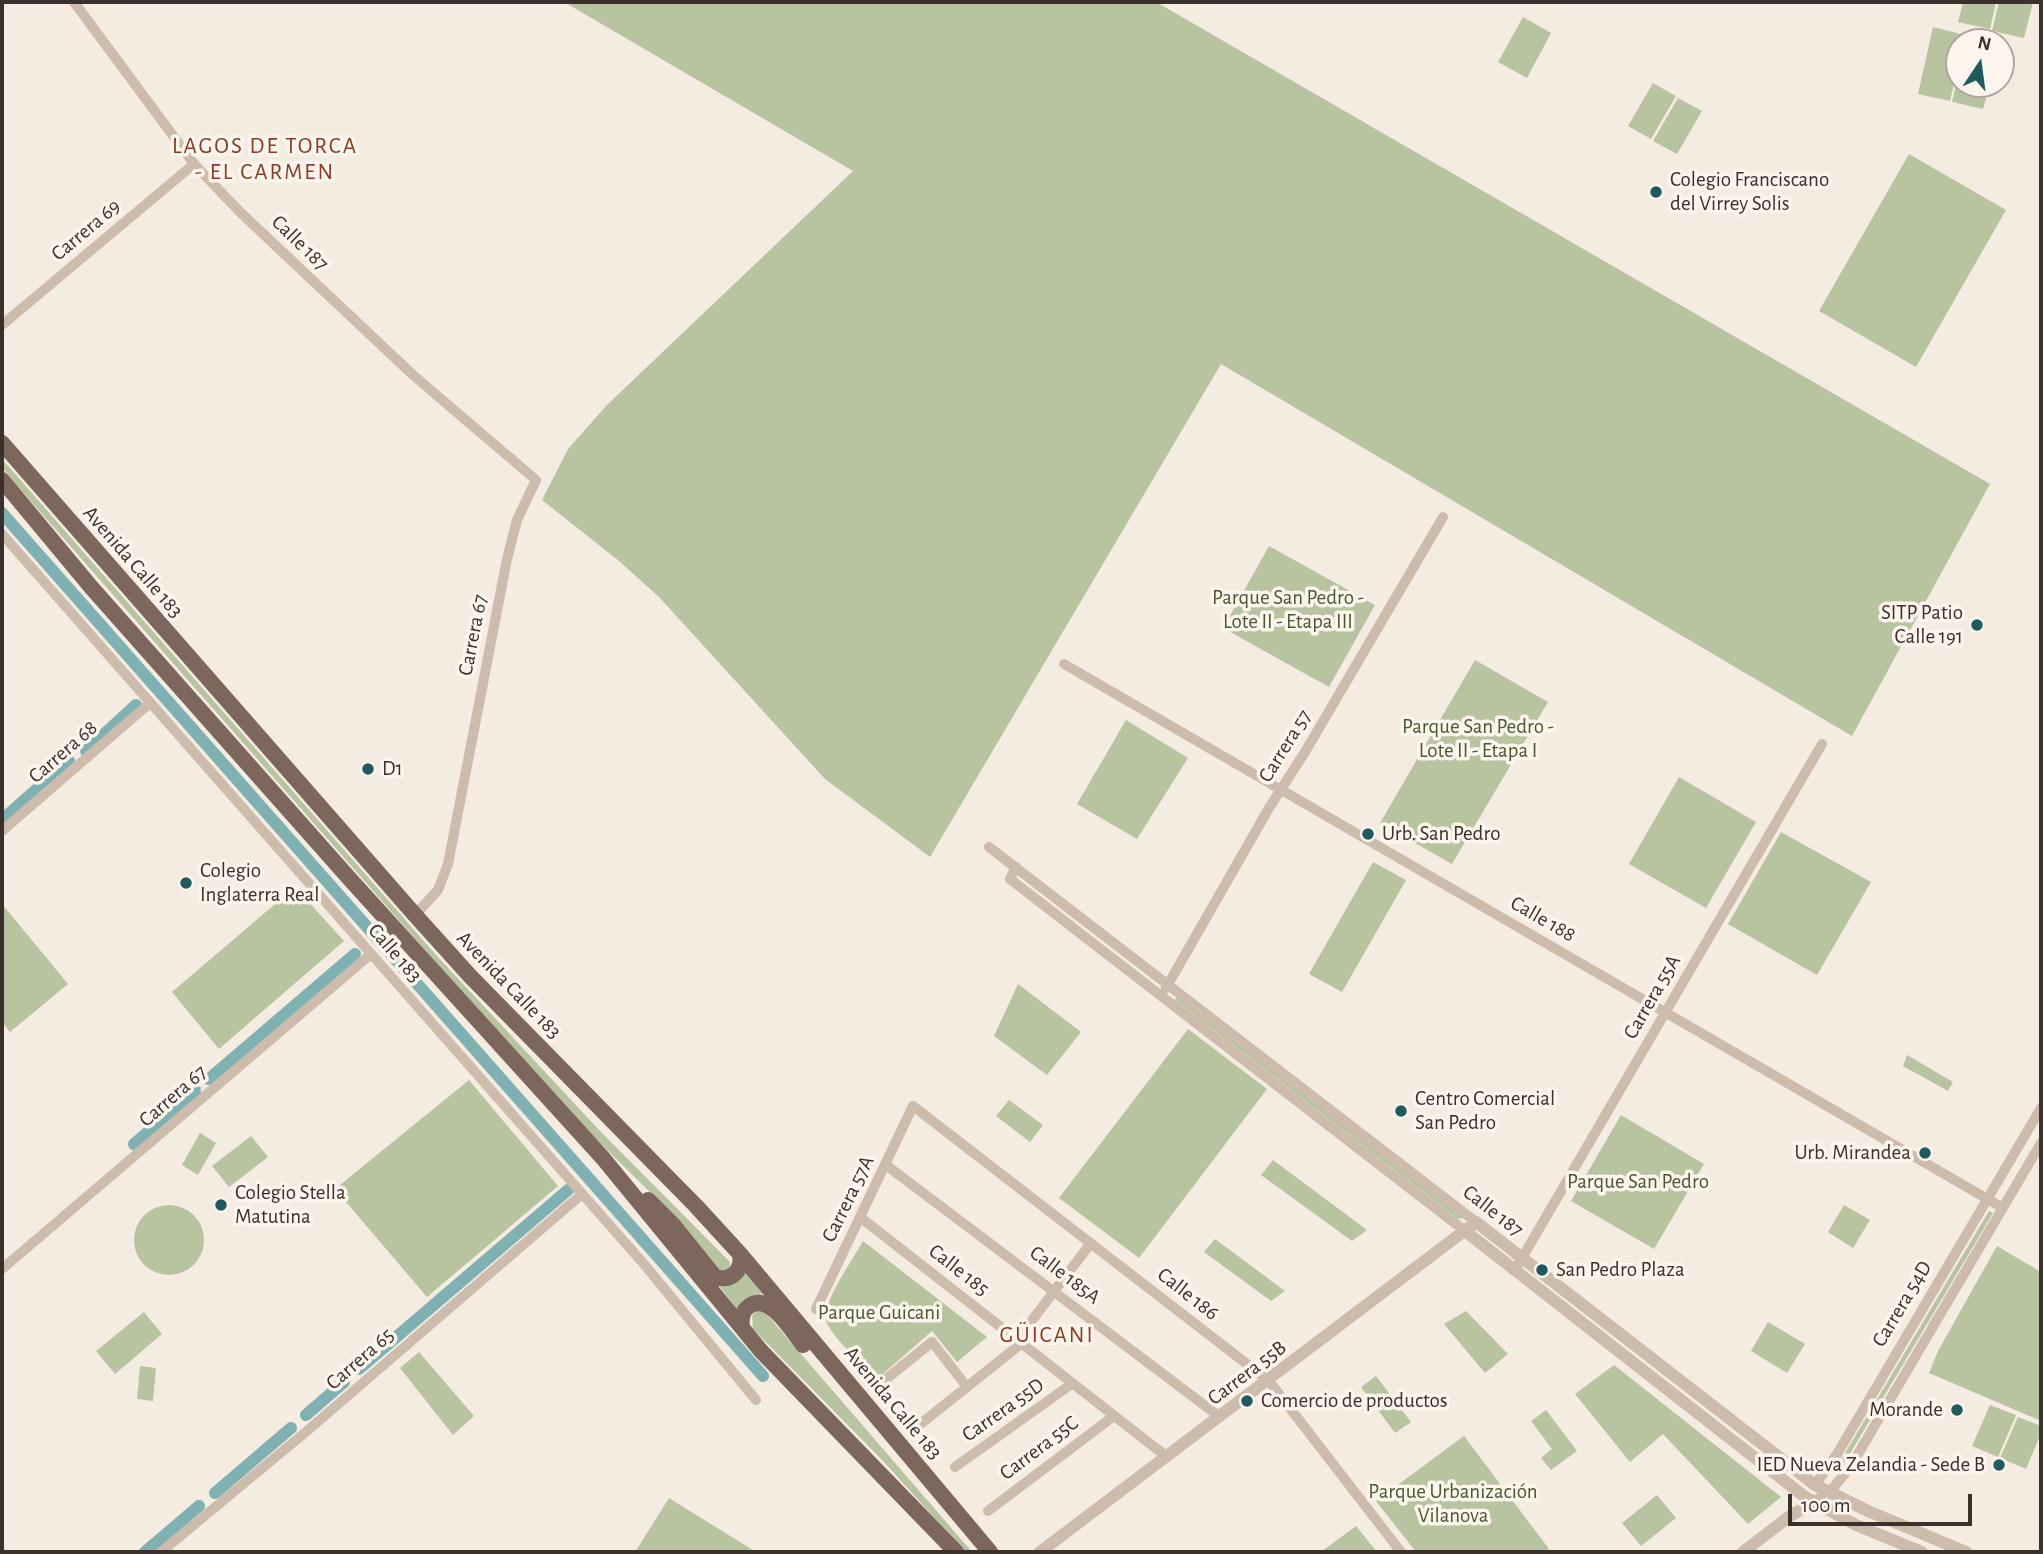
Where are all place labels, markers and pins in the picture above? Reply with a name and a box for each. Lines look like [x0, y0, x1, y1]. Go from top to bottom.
place label: Colegio Franciscano del Virrey Solis [1670, 167, 1829, 217]
marker: Colegio Franciscano del Virrey Solis [1648, 184, 1664, 200]
place label: SITP Patio Calle 191 [1881, 600, 1963, 650]
marker: SITP Patio Calle 191 [1969, 617, 1985, 633]
place label: D1 [382, 756, 403, 782]
marker: D1 [360, 761, 376, 777]
place label: Urb. San Pedro [1382, 821, 1501, 847]
marker: Urb. San Pedro [1360, 826, 1376, 842]
place label: Colegio Inglaterra Real [200, 858, 319, 908]
marker: Colegio Inglaterra Real [178, 875, 194, 891]
place label: Centro Comercial San Pedro [1415, 1086, 1555, 1136]
marker: Centro Comercial San Pedro [1393, 1103, 1409, 1119]
place label: Urb. Mirandea [1795, 1140, 1911, 1166]
marker: Urb. Mirandea [1917, 1145, 1933, 1161]
place label: Colegio Stella Matutina [235, 1180, 346, 1230]
marker: Colegio Stella Matutina [213, 1197, 229, 1213]
place label: San Pedro Plaza [1556, 1257, 1685, 1283]
marker: San Pedro Plaza [1534, 1262, 1550, 1278]
place label: Comercio de productos [1261, 1388, 1448, 1414]
marker: Comercio de productos [1239, 1393, 1255, 1409]
place label: Morande [1869, 1397, 1943, 1423]
marker: Morande [1949, 1402, 1965, 1418]
place label: IED Nueva Zelandia - Sede B [1757, 1452, 1985, 1478]
marker: IED Nueva Zelandia - Sede B [1991, 1457, 2007, 1473]

